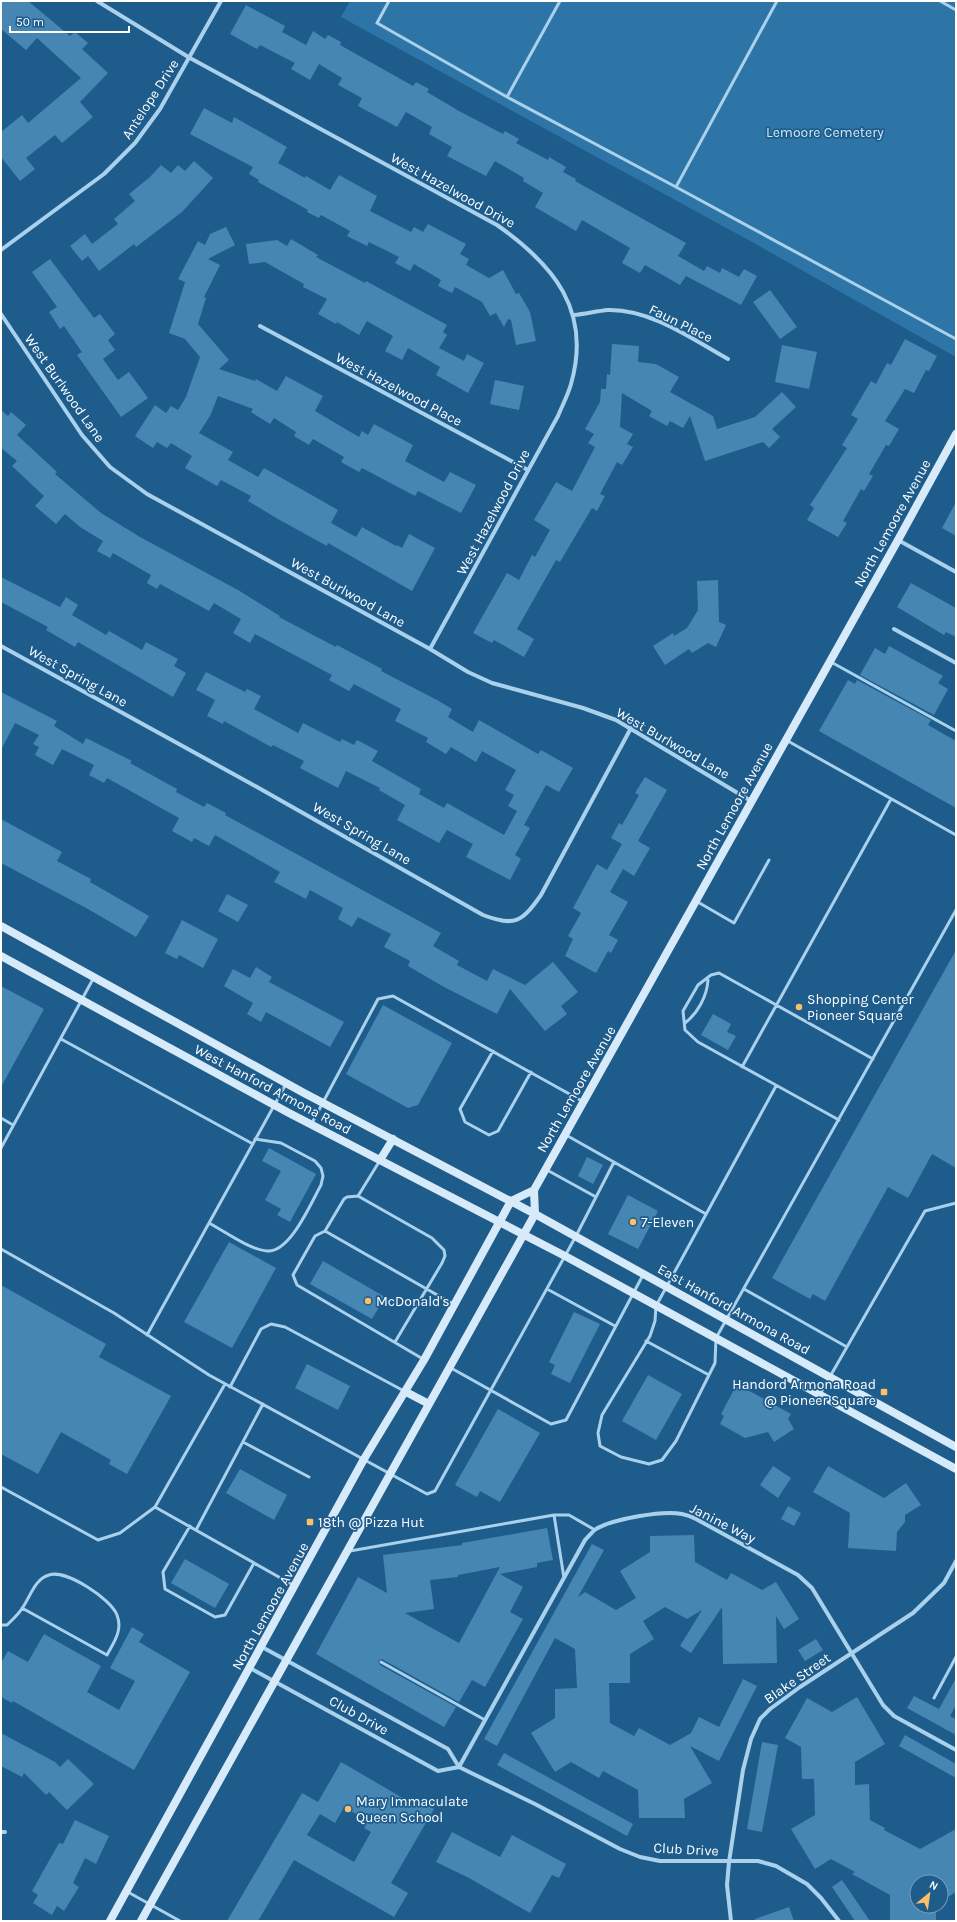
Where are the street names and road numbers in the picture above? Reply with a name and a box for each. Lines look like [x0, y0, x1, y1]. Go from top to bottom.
street label: Antelope Drive [118, 56, 183, 142]
street label: West Hazelwood Drive [388, 149, 518, 232]
street label: Faun Place [646, 301, 715, 346]
street label: West Burlwood Lane [21, 331, 108, 446]
street label: West Hazelwood Place [333, 349, 465, 430]
street label: West Hazelwood Drive [453, 447, 534, 578]
street label: North Lemoore Avenue [850, 457, 935, 590]
street label: West Burlwood Lane [288, 554, 408, 631]
street label: West Spring Lane [25, 642, 130, 711]
street label: West Burlwood Lane [613, 704, 733, 783]
street label: North Lemoore Avenue [692, 740, 777, 873]
street label: West Spring Lane [310, 798, 414, 868]
street label: North Lemoore Avenue [533, 1023, 620, 1155]
street label: West Hanford Armona Road [191, 1041, 354, 1138]
street label: East Hanford Armona Road [655, 1260, 813, 1359]
street label: Janine Way [687, 1500, 759, 1547]
street label: North Lemoore Avenue [228, 1540, 313, 1673]
street label: Blake Street [761, 1649, 834, 1708]
street label: Club Drive [326, 1692, 391, 1739]
street label: Club Drive [653, 1839, 719, 1860]

